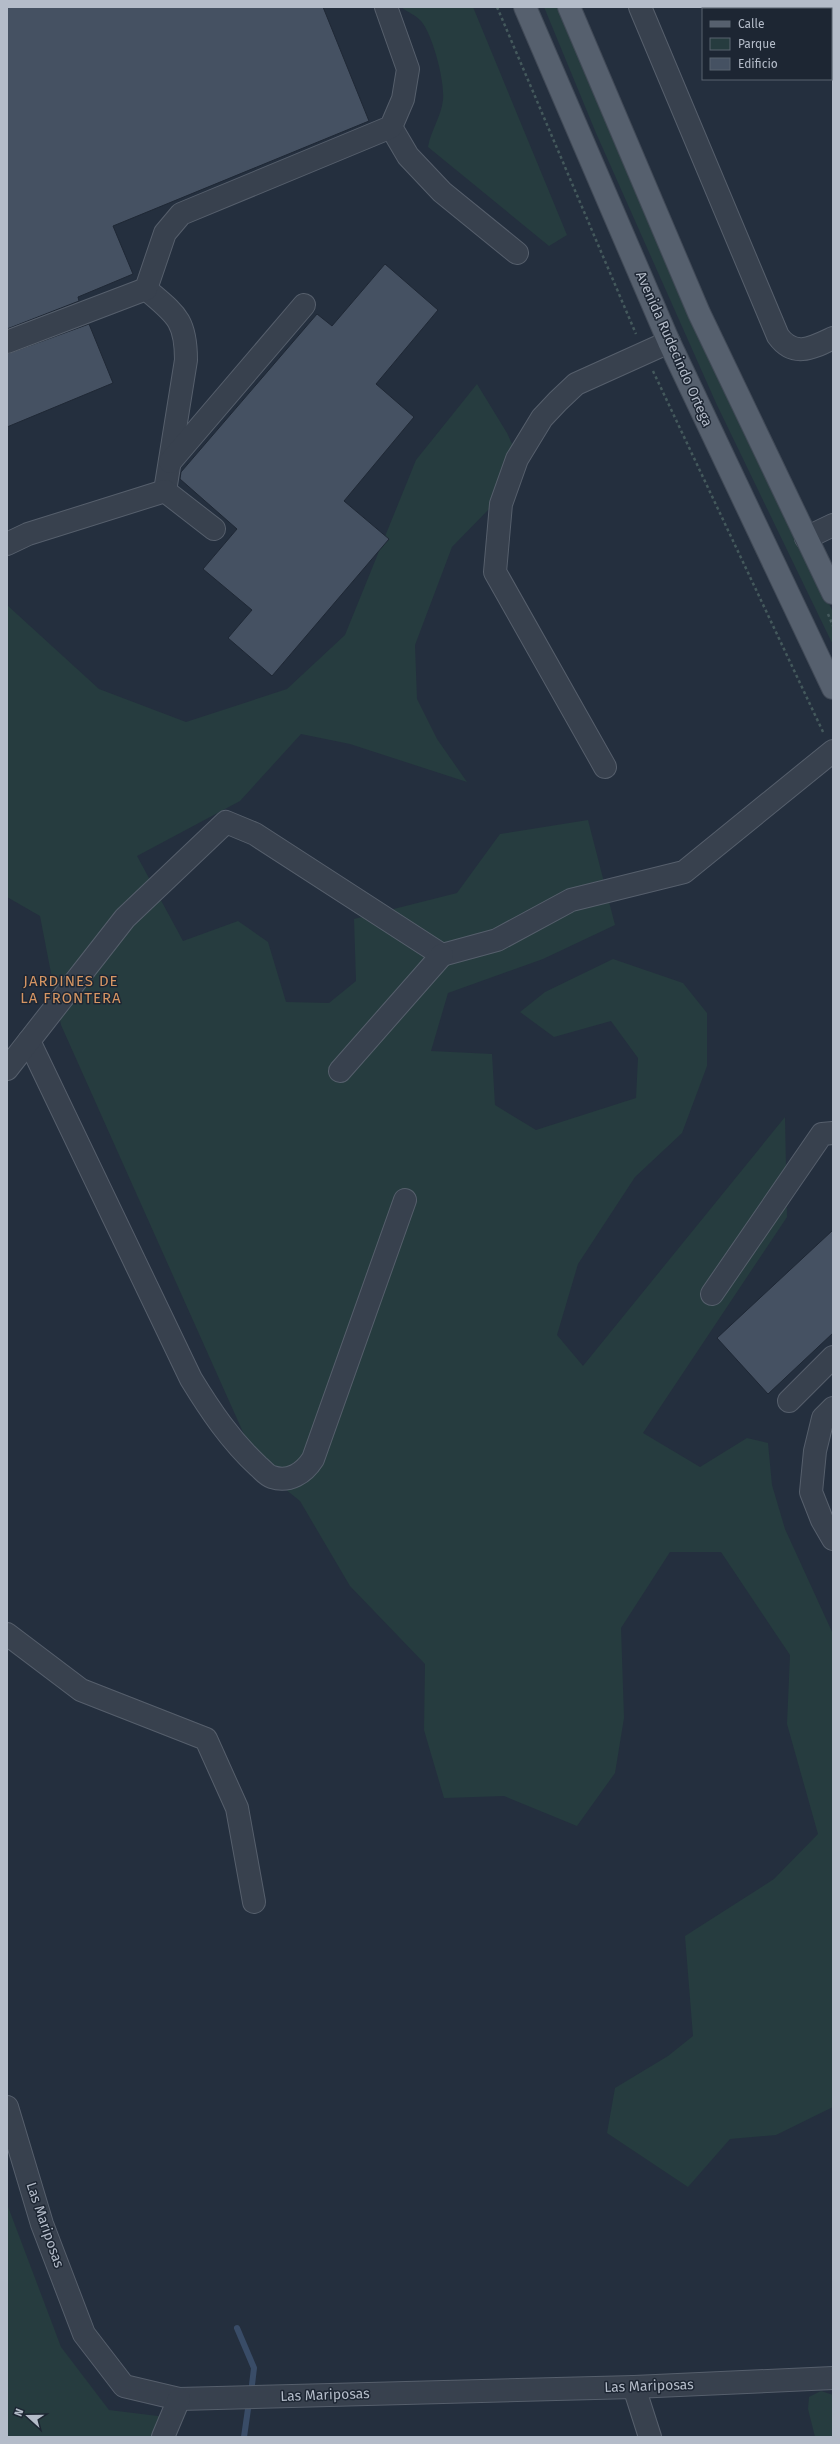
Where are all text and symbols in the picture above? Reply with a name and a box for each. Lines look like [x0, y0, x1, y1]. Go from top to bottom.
legend [702, 8, 832, 80]
text: Calle [738, 17, 765, 31]
text: Parque [738, 37, 776, 51]
text: Edificio [738, 57, 778, 71]
street label: Avenida Rudecindo Ortega [632, 269, 716, 429]
district label: JARDINES DE LA FRONTERA [20, 972, 122, 1007]
street label: Las Mariposas [22, 2180, 68, 2270]
street label: Las Mariposas [604, 2376, 694, 2396]
street label: Las Mariposas [280, 2385, 370, 2405]
north arrow [8, 2396, 48, 2436]
text: N [12, 2407, 27, 2418]

